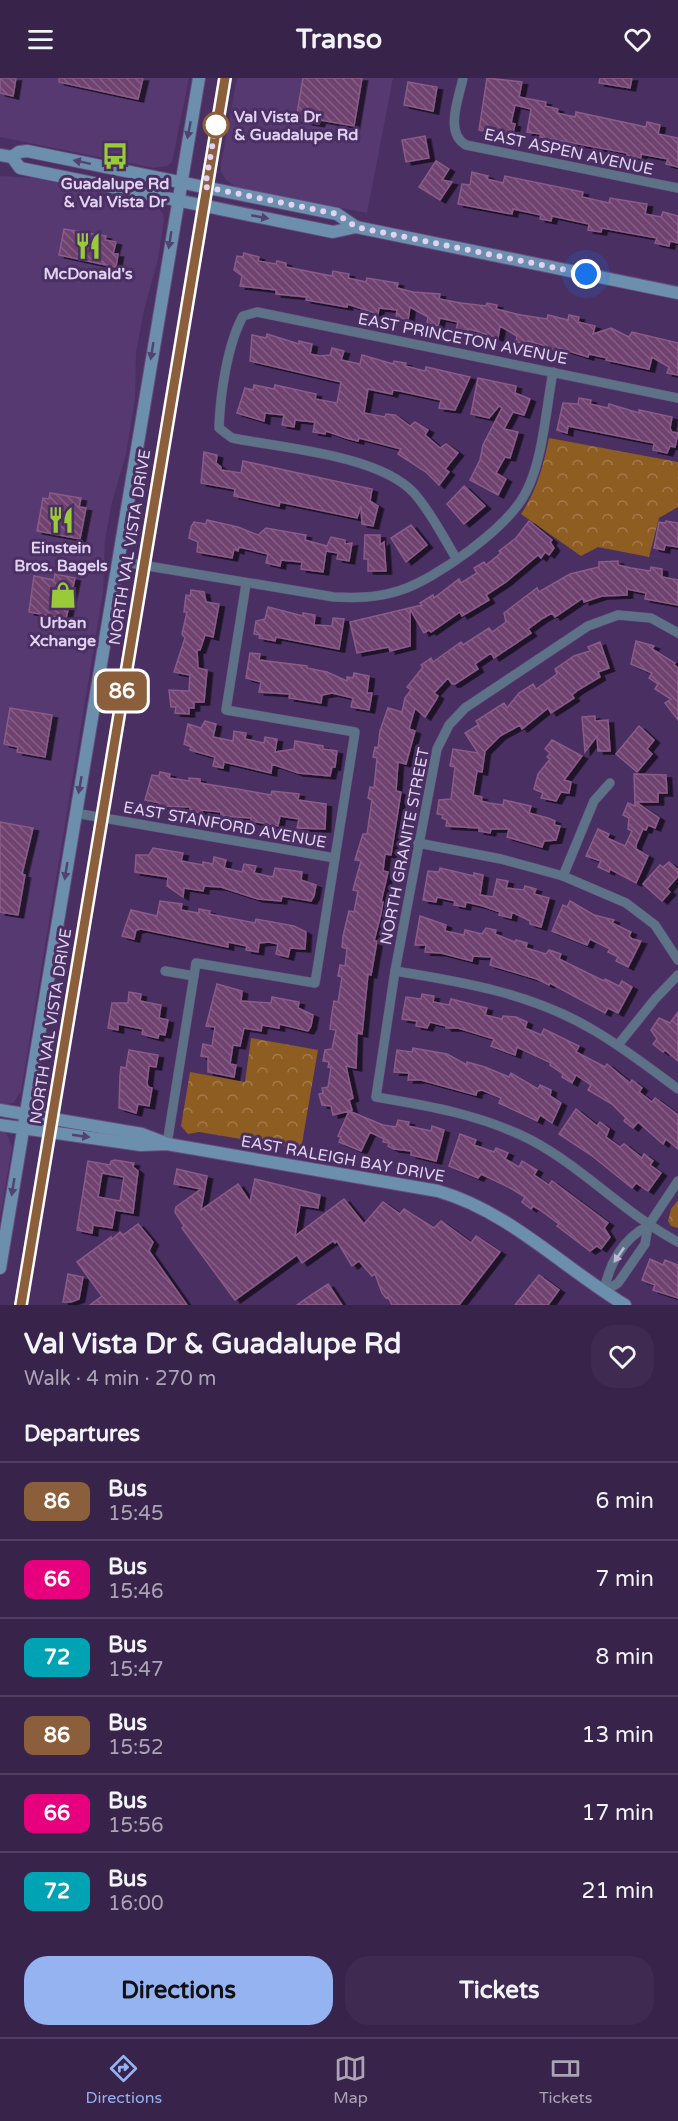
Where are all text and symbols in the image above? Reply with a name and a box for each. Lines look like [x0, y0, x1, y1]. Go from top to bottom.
icon: menu [24, 23, 57, 56]
text: Transo [296, 23, 382, 56]
icon: heart [621, 23, 654, 56]
place label: Val Vista Dr & Guadalupe Rd [234, 107, 358, 145]
marker: Val Vista Dr & Guadalupe Rd [203, 112, 229, 138]
one-way arrow [184, 121, 193, 140]
street label: EAST ASPEN AVENUE [482, 124, 655, 180]
bus stop icon: Guadalupe Rd & Val Vista Dr [100, 141, 130, 171]
one-way arrow [72, 157, 91, 166]
place label: Guadalupe Rd & Val Vista Dr [61, 174, 169, 212]
one-way arrow [250, 213, 269, 222]
restaurant icon: McDonald's [73, 231, 103, 261]
one-way arrow [166, 231, 175, 250]
your location [571, 259, 601, 289]
place label: McDonald's [43, 264, 133, 284]
street label: EAST PRINCETON AVENUE [356, 309, 569, 369]
one-way arrow [148, 341, 157, 360]
street label: NORTH VAL VISTA DRIVE [105, 448, 155, 646]
restaurant icon: Einstein Bros. Bagels [46, 505, 76, 535]
place label: Einstein Bros. Bagels [14, 538, 108, 576]
shop icon: Urban Xchange [48, 580, 78, 610]
place label: Urban Xchange [30, 613, 96, 651]
line badge: 86 [95, 672, 149, 710]
text: 86 [109, 679, 135, 704]
street label: NORTH GRANITE STREET [376, 746, 434, 947]
one-way arrow [75, 775, 84, 794]
street label: EAST STANFORD AVENUE [122, 797, 328, 853]
one-way arrow [61, 861, 70, 880]
street label: NORTH VAL VISTA DRIVE [26, 927, 76, 1125]
one-way arrow [72, 1131, 91, 1140]
street label: EAST RALEIGH BAY DRIVE [239, 1131, 446, 1187]
one-way arrow [9, 1178, 18, 1197]
one-way arrow [613, 1246, 625, 1262]
button: heart [591, 1325, 654, 1388]
text: Val Vista Dr & Guadalupe Rd [24, 1327, 401, 1361]
text: Walk · 4 min · 270 m [24, 1367, 216, 1391]
text: Departures [24, 1421, 140, 1447]
text: Bus [108, 1476, 147, 1502]
text: 6 min [595, 1488, 654, 1514]
text: 86 [44, 1489, 70, 1514]
text: 15:45 [108, 1502, 163, 1526]
text: Bus [108, 1554, 147, 1580]
text: 7 min [595, 1566, 654, 1592]
text: 66 [44, 1567, 70, 1592]
text: 15:46 [108, 1580, 163, 1604]
text: Bus [108, 1632, 147, 1658]
text: 8 min [595, 1644, 654, 1670]
text: 72 [44, 1645, 70, 1670]
text: 15:47 [108, 1658, 163, 1682]
text: Bus [108, 1710, 147, 1736]
text: 13 min [582, 1722, 654, 1748]
text: 86 [44, 1723, 70, 1748]
text: 15:52 [108, 1736, 163, 1760]
text: Bus [108, 1788, 147, 1814]
text: 17 min [582, 1800, 654, 1826]
text: 66 [44, 1801, 70, 1826]
text: 15:56 [108, 1814, 163, 1838]
text: Bus [108, 1866, 147, 1892]
text: 21 min [582, 1878, 654, 1904]
text: 72 [44, 1879, 70, 1904]
text: 16:00 [108, 1892, 163, 1916]
button: Directions [24, 1956, 333, 2025]
button: Tickets [345, 1956, 654, 2025]
tab: Directions [86, 2052, 162, 2108]
tab: Map [333, 2052, 368, 2108]
tab: Tickets [539, 2052, 592, 2108]

